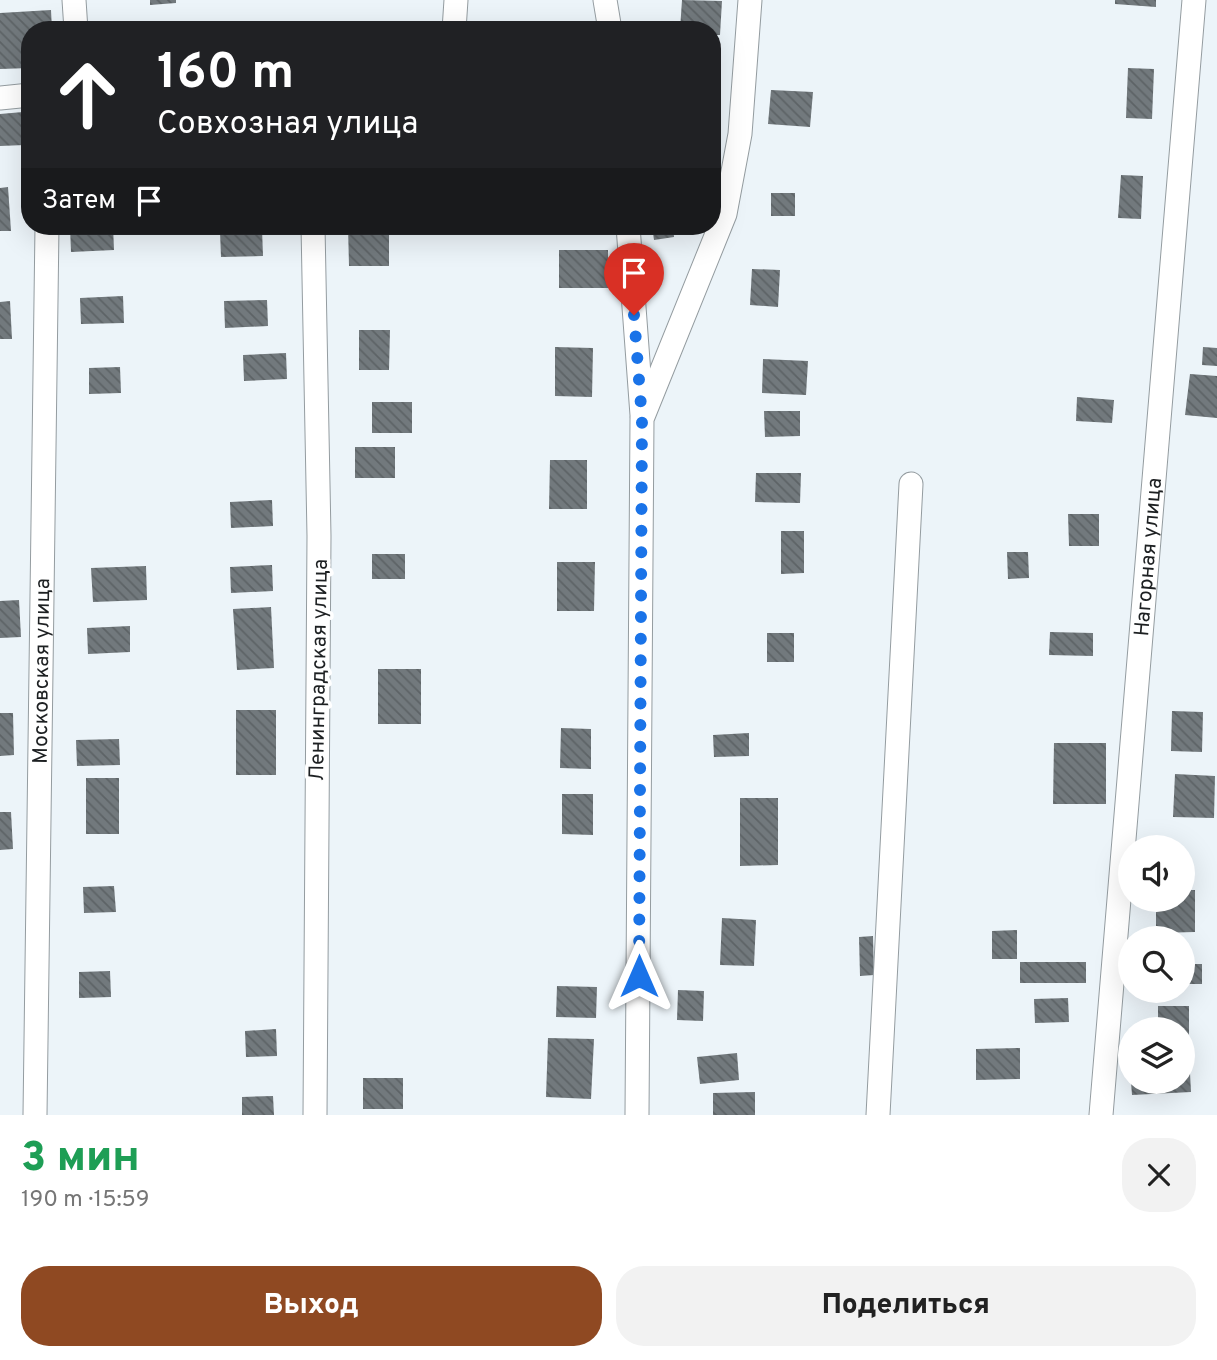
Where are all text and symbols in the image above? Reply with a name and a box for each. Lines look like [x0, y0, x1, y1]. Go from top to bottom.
text: 160 m [157, 44, 294, 106]
icon: ahead [42, 49, 133, 140]
text: Совхозная улица [157, 105, 418, 145]
icon: arrive [130, 182, 168, 220]
text: Затем [42, 185, 116, 218]
pin [604, 243, 664, 315]
icon: arrive [615, 254, 653, 292]
street label: Нагорная улица [1129, 477, 1169, 637]
street label: Ленинградская улица [304, 559, 335, 781]
street label: Московская улица [28, 578, 57, 764]
map controls [1118, 835, 1195, 1094]
button: sound [1118, 835, 1195, 912]
button: search [1118, 926, 1195, 1003]
position arrow [602, 939, 676, 1013]
button: layers [1118, 1017, 1195, 1094]
text: 3 мин [21, 1133, 140, 1186]
button: close [1122, 1138, 1196, 1212]
text: 190 m · 15:59 [21, 1186, 149, 1215]
button: Выход [21, 1266, 602, 1346]
button: Поделиться [616, 1266, 1196, 1346]

